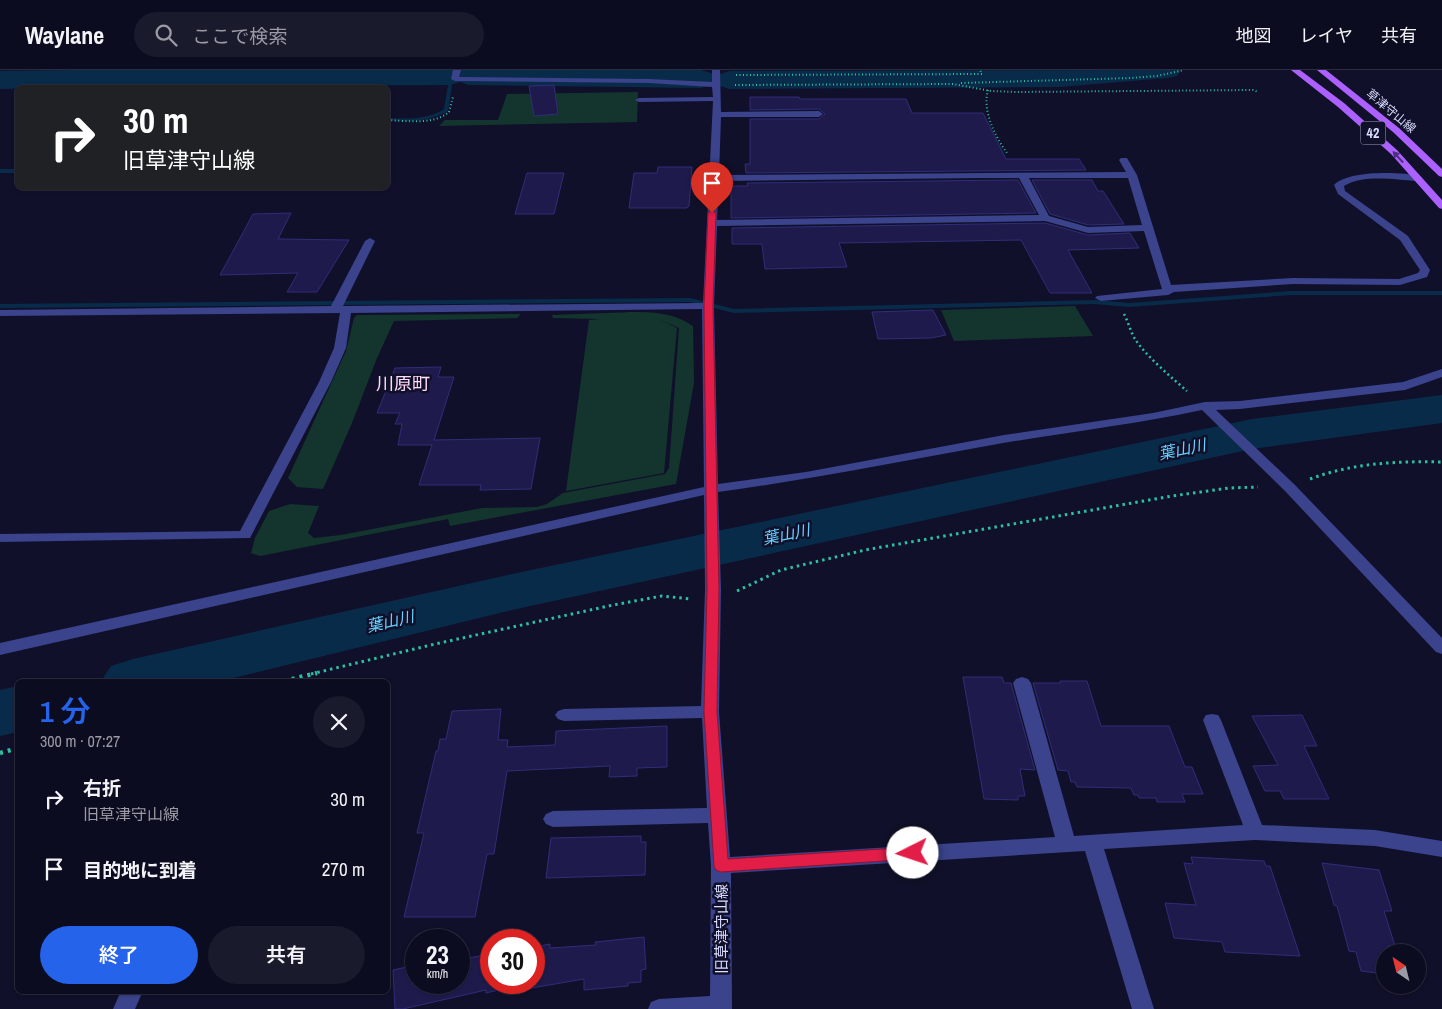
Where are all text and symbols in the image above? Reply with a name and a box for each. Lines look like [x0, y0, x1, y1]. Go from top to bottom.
search box [134, 12, 484, 57]
text: Waylane [25, 19, 104, 51]
icon: search [152, 21, 180, 49]
text: ここで検索 [192, 23, 287, 49]
text: 地図 [1236, 23, 1272, 48]
text: レイヤ [1300, 23, 1353, 48]
text: 共有 [1381, 23, 1417, 48]
street label: 草津守山線 [1363, 86, 1419, 136]
text: 30 m [123, 97, 188, 144]
icon: right [40, 105, 105, 170]
road number: 42 [1360, 122, 1386, 144]
text: 旧草津守山線 [123, 145, 255, 175]
one-way arrow [1392, 151, 1404, 163]
pin [691, 162, 733, 213]
icon: arrive [698, 169, 726, 197]
district label: 川原町 [376, 371, 430, 396]
water label: 葉山川 [1156, 433, 1210, 465]
water label: 葉山川 [760, 518, 814, 550]
water label: 葉山川 [364, 604, 418, 637]
text: 1 分 [40, 691, 91, 731]
button: close [313, 696, 365, 748]
text: 300 m · 07:27 [40, 730, 120, 752]
text: 右折 [83, 775, 121, 801]
icon: right [40, 785, 68, 813]
text: 30 m [330, 786, 365, 812]
text: 旧草津守山線 [83, 803, 179, 825]
position arrow [886, 826, 938, 878]
icon: arrive [40, 855, 68, 883]
text: 270 m [322, 856, 365, 882]
text: 目的地に到着 [83, 857, 197, 883]
street label: 旧草津守山線 [711, 884, 732, 974]
button: 終了 [40, 926, 198, 984]
button: 共有 [208, 926, 365, 984]
speed limit sign: 30 [480, 929, 545, 994]
text: 23 [426, 938, 449, 972]
north arrow [1376, 944, 1426, 994]
map controls [1376, 944, 1426, 994]
text: km/h [427, 966, 448, 982]

